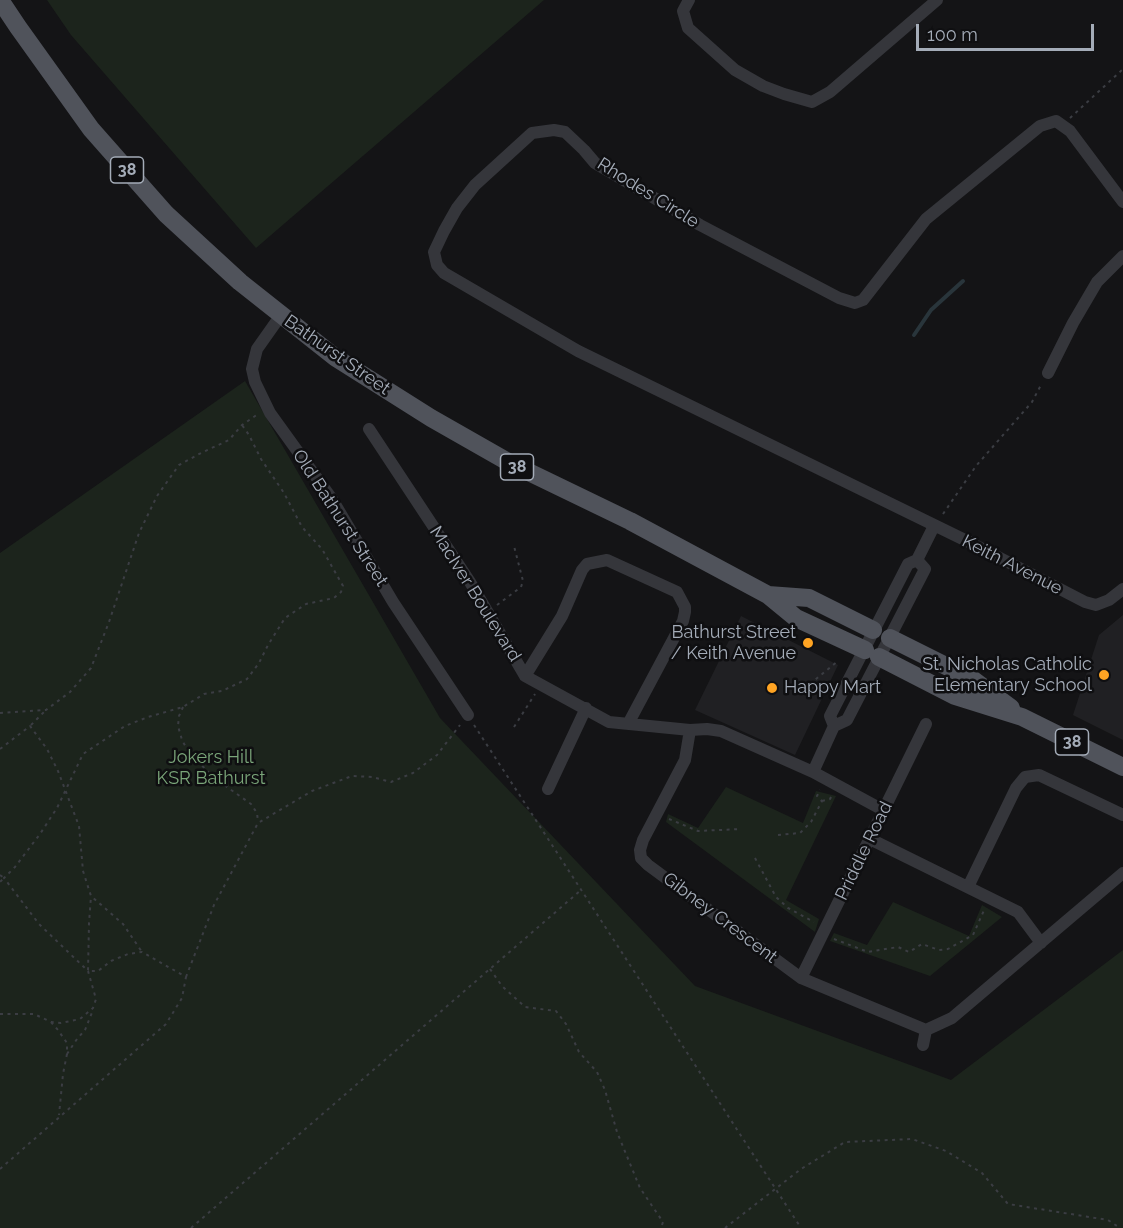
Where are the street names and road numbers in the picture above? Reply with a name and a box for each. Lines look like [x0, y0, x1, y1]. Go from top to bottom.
street label: Rhodes Circle [593, 153, 703, 233]
road number: 38 [110, 157, 144, 183]
street label: Bathurst Street [280, 310, 394, 400]
street label: Old Bathurst Street [288, 446, 392, 590]
road number: 38 [500, 454, 534, 480]
street label: MacIver Boulevard [425, 522, 525, 666]
street label: Keith Avenue [958, 530, 1066, 600]
road number: 38 [1056, 729, 1088, 755]
street label: Priddle Road [831, 798, 897, 904]
street label: Gibney Crescent [659, 868, 781, 968]

